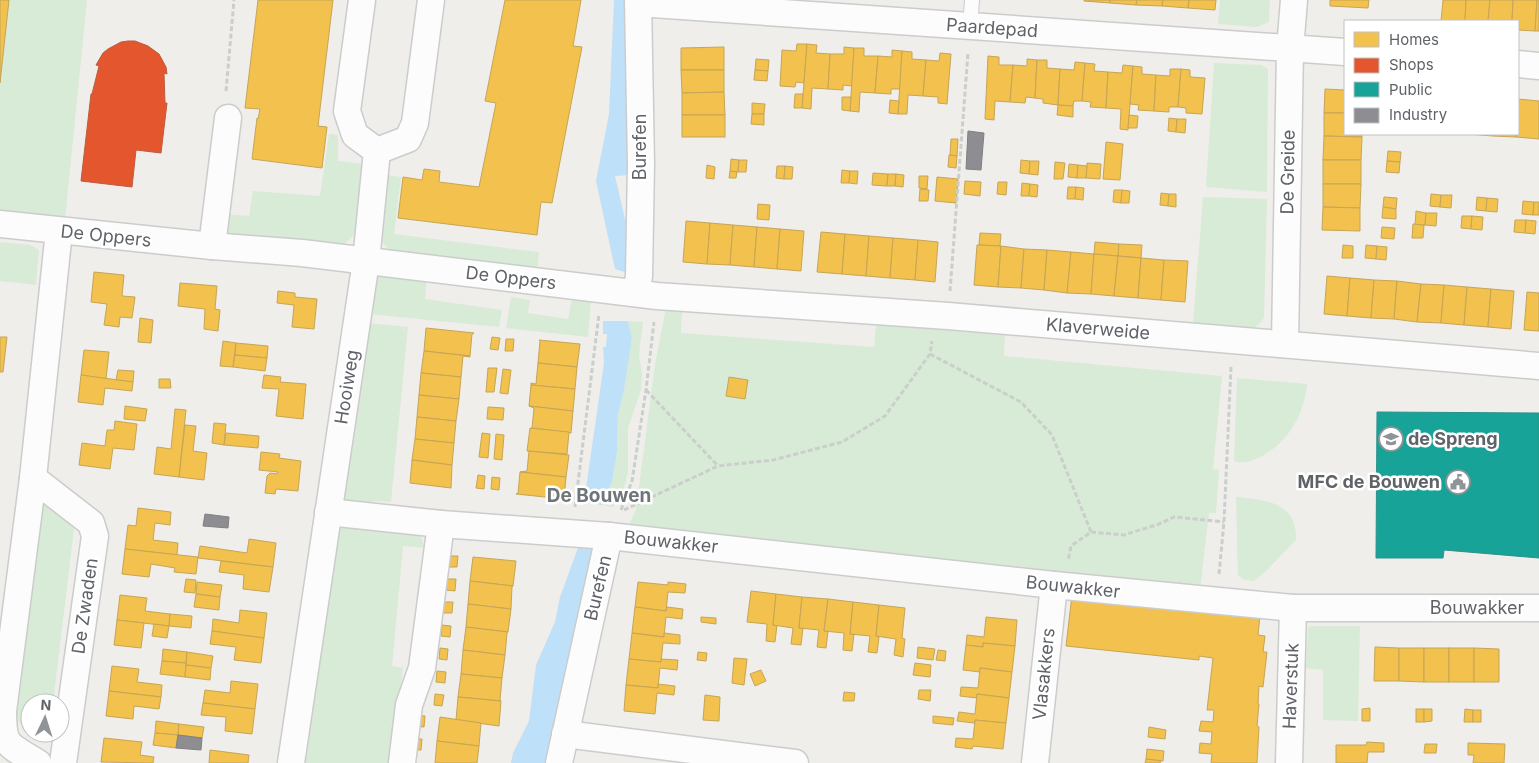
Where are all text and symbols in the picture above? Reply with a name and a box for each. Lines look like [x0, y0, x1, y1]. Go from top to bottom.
street label: Paardepad [945, 14, 1039, 41]
legend [1344, 20, 1519, 135]
text: Homes [1389, 30, 1439, 49]
text: Shops [1389, 55, 1434, 74]
text: Public [1389, 80, 1432, 99]
text: Industry [1389, 105, 1448, 124]
street label: Burefen [629, 114, 650, 180]
street label: De Greide [1276, 129, 1299, 215]
street label: De Oppers [60, 220, 152, 251]
street label: De Oppers [465, 262, 558, 293]
street label: Klaverweide [1045, 313, 1151, 344]
street label: Hooiweg [330, 348, 363, 426]
school or university icon: de Spreng [1378, 426, 1404, 452]
place label: de Spreng [1408, 428, 1498, 449]
public building icon: MFC de Bouwen [1445, 469, 1471, 495]
place label: MFC de Bouwen [1298, 471, 1440, 492]
district label: De Bouwen [547, 484, 651, 507]
street label: Bouwakker [623, 526, 719, 557]
street label: Burefen [580, 553, 615, 623]
street label: De Zwaden [67, 557, 102, 655]
street label: Bouwakker [1025, 571, 1121, 602]
street label: Bouwakker [1430, 597, 1525, 618]
street label: Vlasakkers [1028, 627, 1059, 721]
street label: Haverstuk [1279, 642, 1303, 729]
north arrow [20, 693, 70, 743]
text: N [40, 696, 52, 713]

